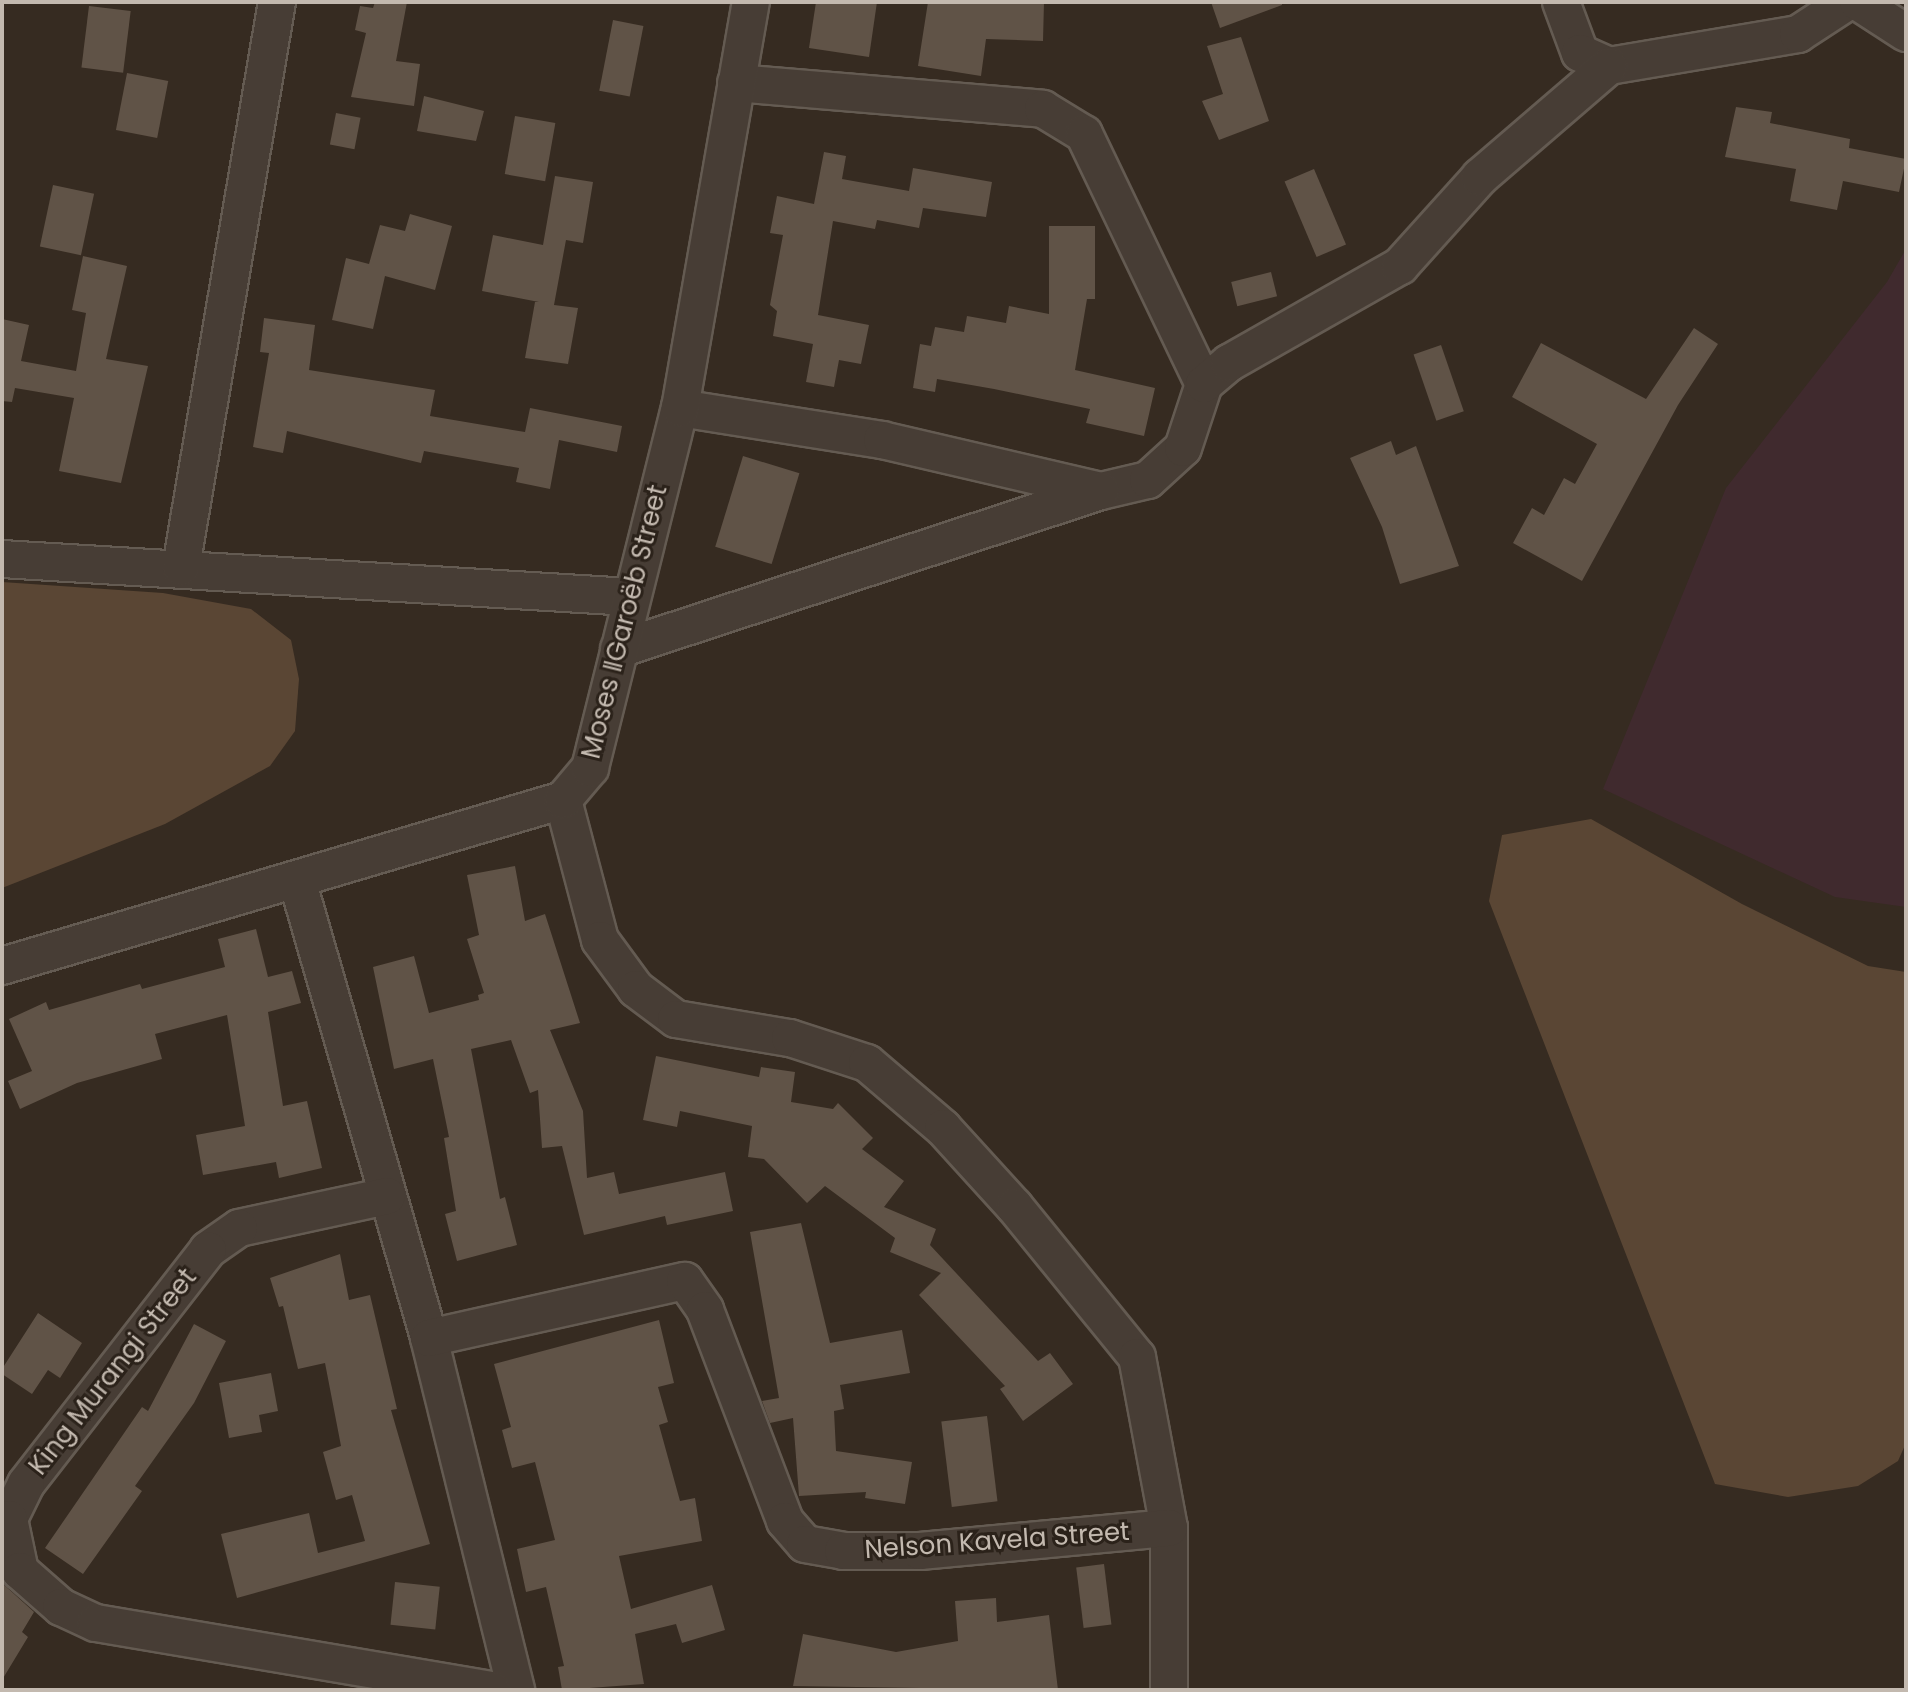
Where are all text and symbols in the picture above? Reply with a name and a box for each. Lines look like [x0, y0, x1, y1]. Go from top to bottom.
street label: Moses ǁGaroëb Street [576, 482, 674, 762]
street label: King Murangi Street [23, 1263, 203, 1481]
street label: Nelson Kavela Street [863, 1516, 1131, 1566]

